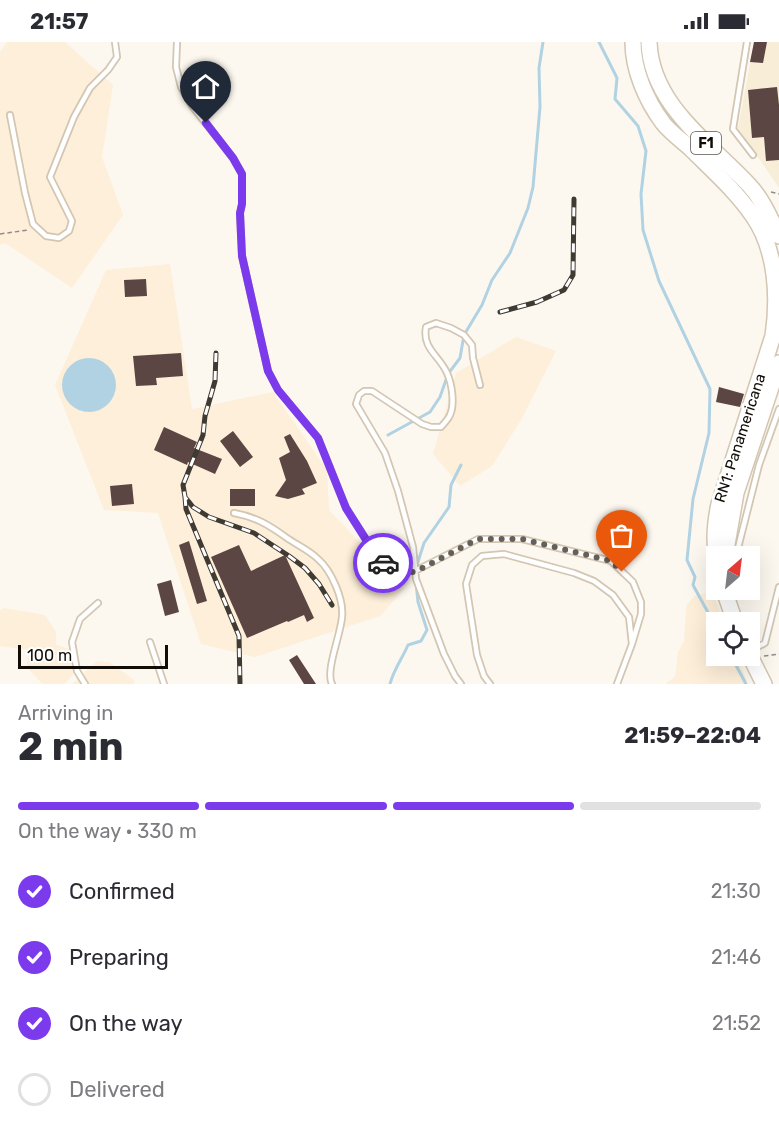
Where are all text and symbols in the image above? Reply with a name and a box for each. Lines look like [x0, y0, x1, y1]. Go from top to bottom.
text: 21:57 [30, 8, 88, 35]
pin [180, 61, 231, 123]
icon: home [189, 70, 222, 103]
road number: F1 [691, 132, 721, 154]
street label: RN1: Panamericana [711, 371, 769, 505]
pin [596, 510, 647, 572]
icon: bag [605, 519, 638, 552]
courier [353, 533, 413, 593]
north arrow [706, 546, 760, 600]
map controls [706, 546, 760, 666]
icon: car [367, 547, 400, 580]
button: locate [706, 612, 760, 666]
scale bar [18, 642, 168, 670]
text: 100 m [27, 646, 72, 665]
text: Arriving in [18, 701, 113, 725]
text: 21:59–22:04 [624, 722, 761, 749]
text: 2 min [18, 724, 124, 770]
text: On the way · 330 m [18, 819, 197, 843]
icon: check [18, 875, 51, 908]
text: Confirmed [69, 878, 175, 905]
text: 21:30 [711, 879, 761, 903]
icon: check [18, 941, 51, 974]
text: Preparing [69, 944, 169, 971]
text: 21:46 [711, 945, 761, 969]
icon: check [18, 1007, 51, 1040]
text: On the way [69, 1010, 183, 1037]
text: 21:52 [712, 1011, 761, 1035]
text: Delivered [69, 1076, 165, 1103]

